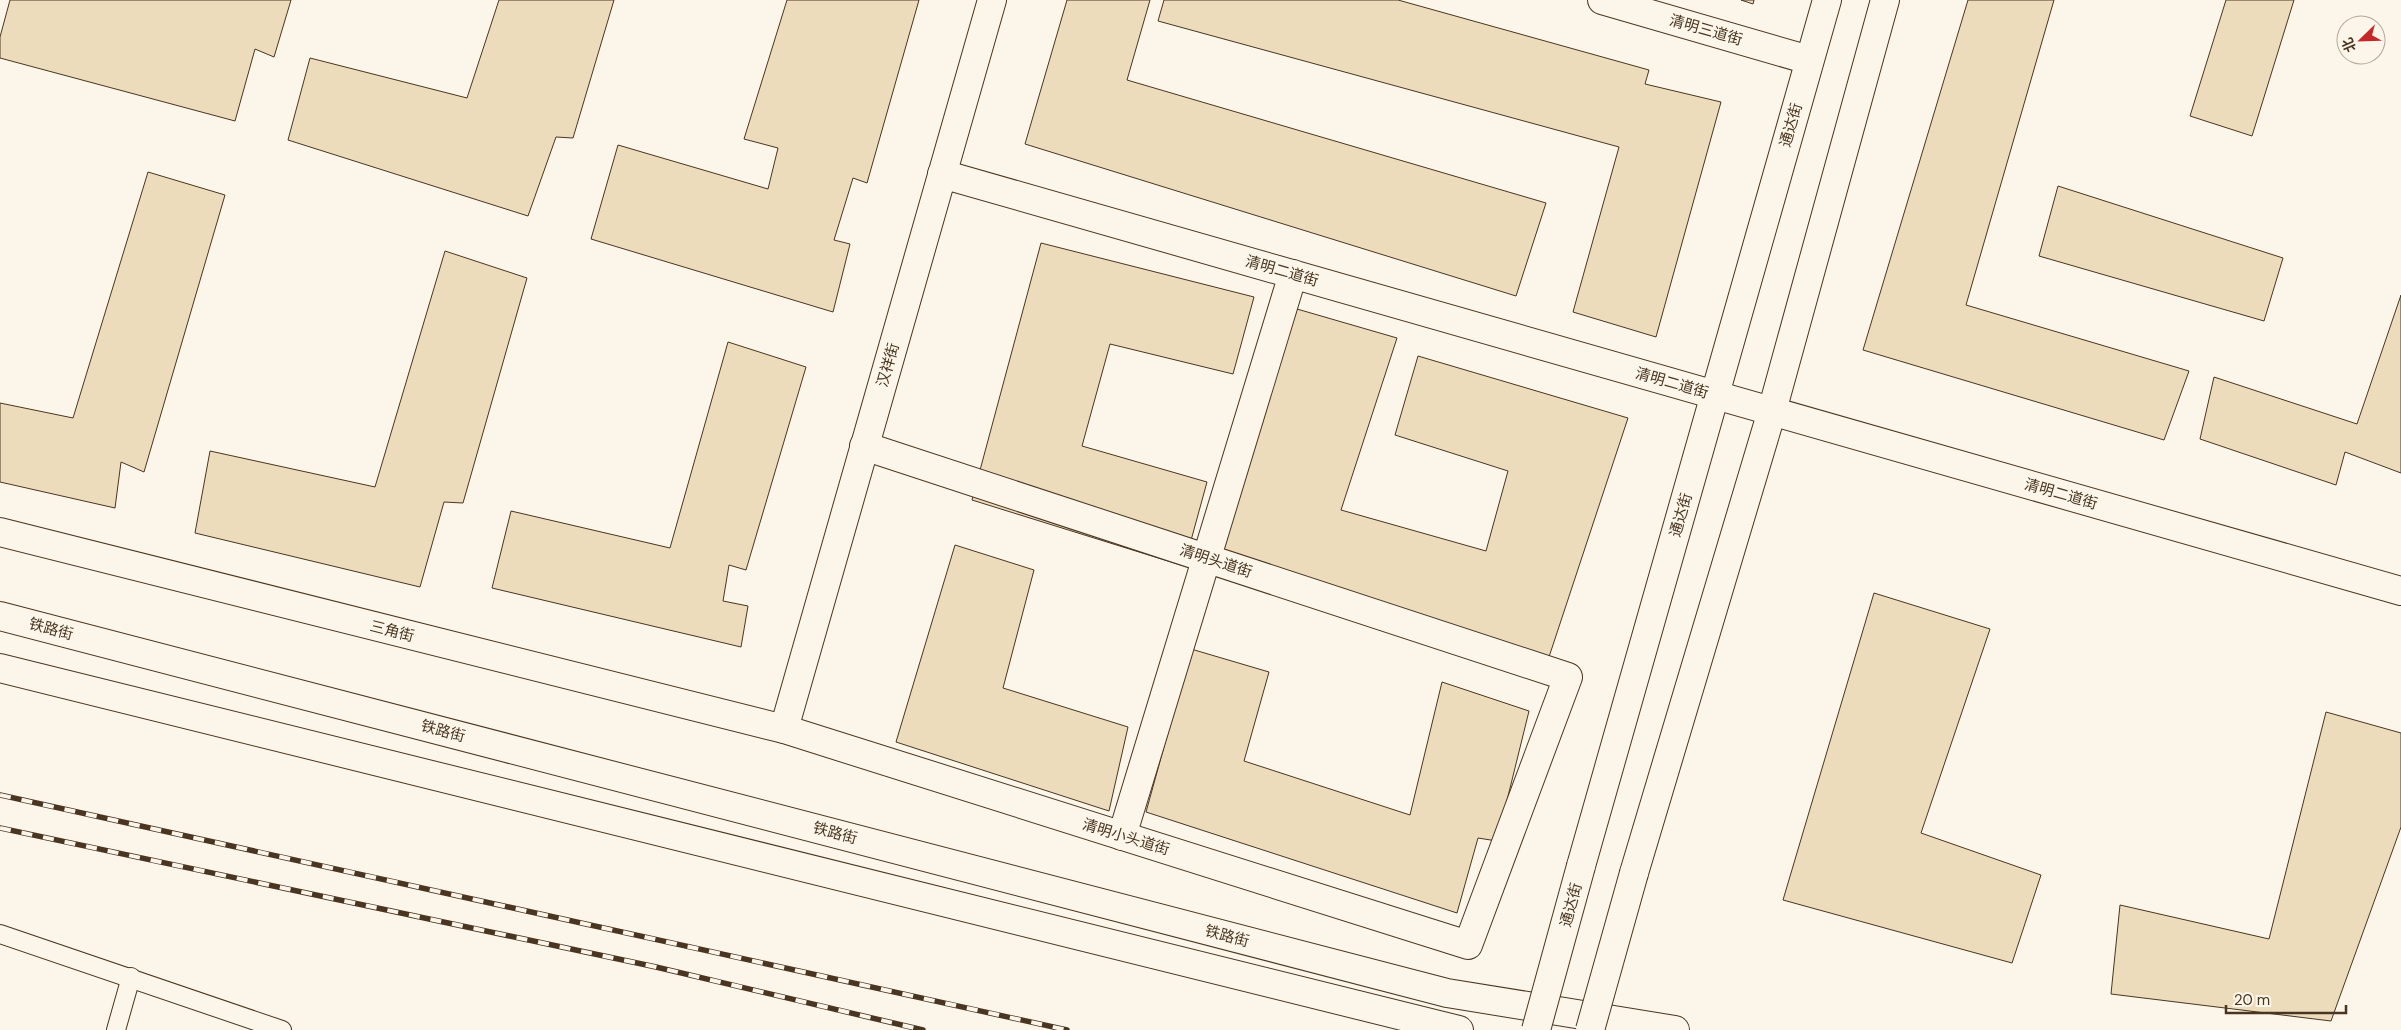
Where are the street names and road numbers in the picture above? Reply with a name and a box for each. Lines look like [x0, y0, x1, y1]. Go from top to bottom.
street label: 清明三道街 [1667, 10, 1745, 50]
street label: 通达街 [1775, 101, 1807, 149]
street label: 清明二道街 [1243, 251, 1321, 291]
street label: 汉祥街 [872, 341, 904, 389]
street label: 清明二道街 [1633, 363, 1711, 403]
street label: 清明二道街 [2022, 474, 2100, 514]
street label: 通达街 [1665, 491, 1697, 539]
street label: 清明头道街 [1177, 540, 1255, 582]
street label: 铁路街 [27, 614, 75, 644]
street label: 三角街 [368, 616, 416, 646]
street label: 铁路街 [419, 716, 467, 746]
street label: 清明小头道街 [1080, 814, 1172, 860]
street label: 铁路街 [811, 818, 859, 848]
street label: 通达街 [1556, 881, 1586, 929]
street label: 铁路街 [1203, 921, 1251, 951]

